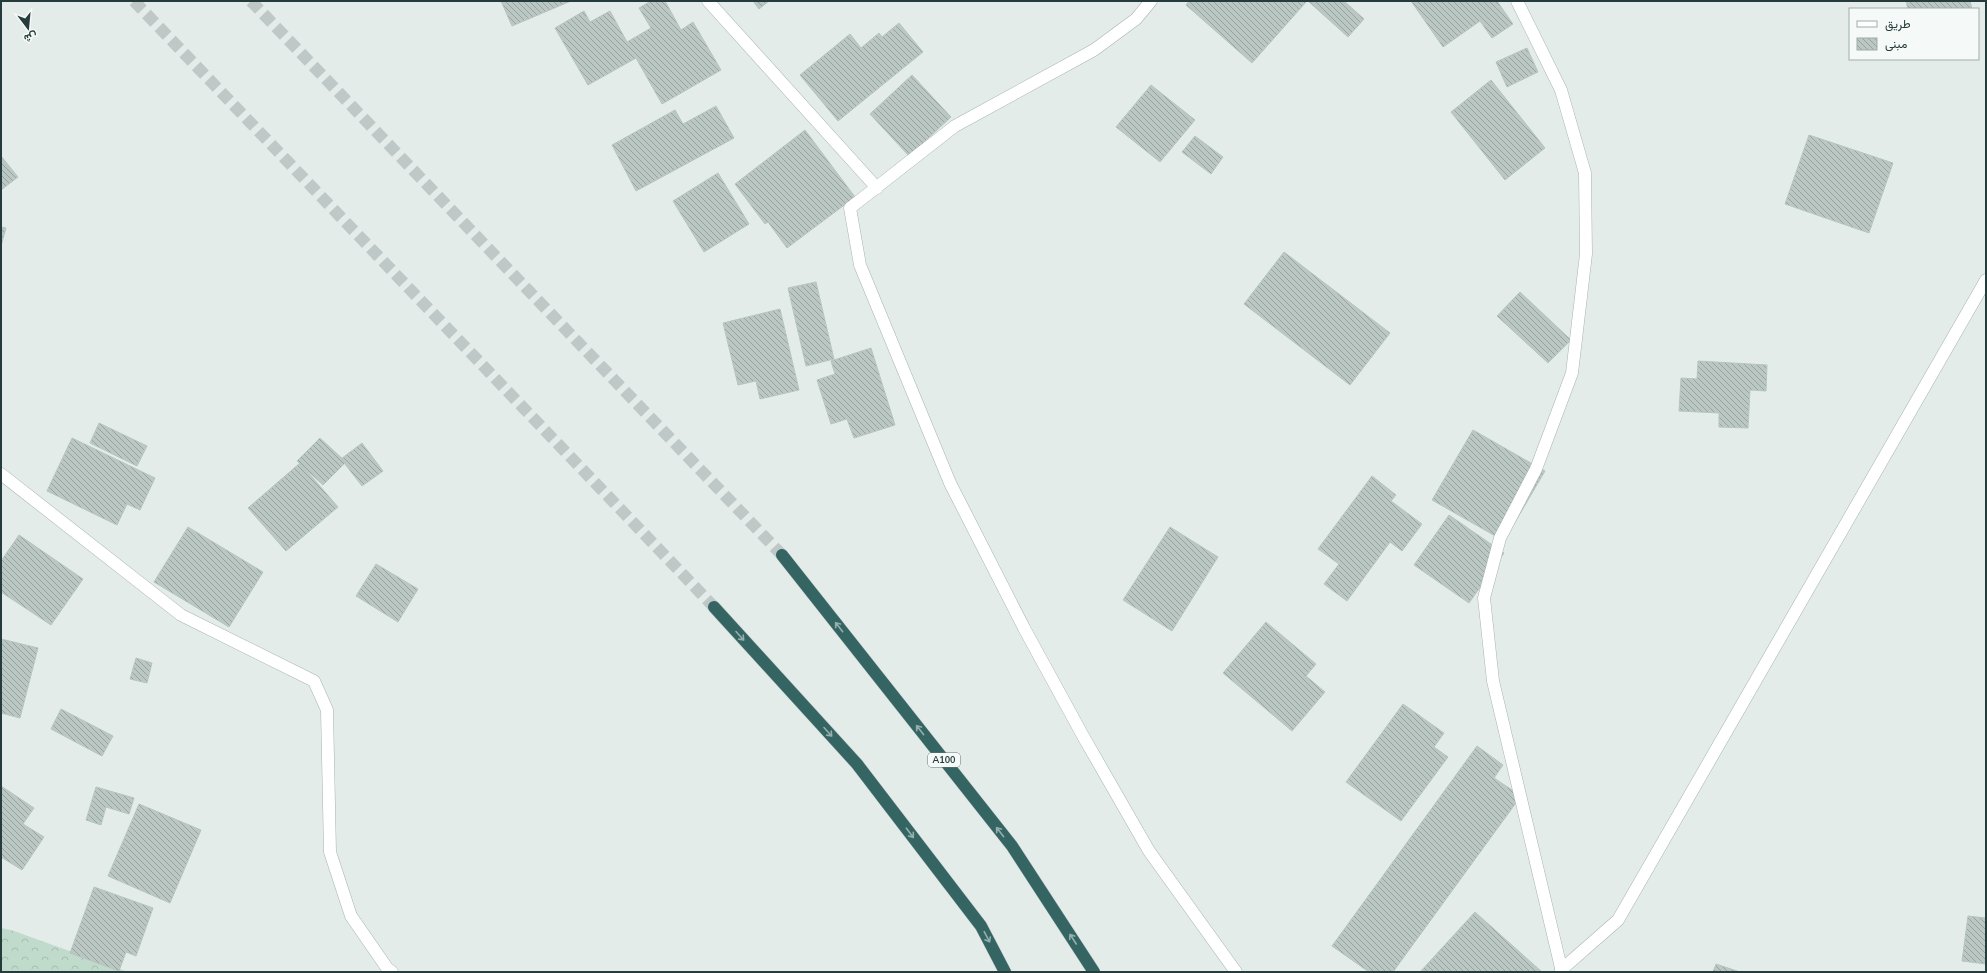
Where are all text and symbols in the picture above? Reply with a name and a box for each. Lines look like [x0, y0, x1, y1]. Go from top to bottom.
north arrow [8, 8, 48, 48]
legend [1849, 8, 1979, 60]
text: طريق [1885, 16, 1911, 32]
text: ش [22, 29, 39, 46]
text: مبنى [1885, 36, 1907, 52]
one-way arrow [835, 622, 844, 633]
one-way arrow [736, 630, 745, 641]
one-way arrow [916, 724, 924, 735]
one-way arrow [823, 726, 832, 736]
road number: A100 [928, 753, 960, 767]
one-way arrow [996, 826, 1005, 837]
one-way arrow [905, 827, 914, 838]
one-way arrow [983, 931, 991, 943]
one-way arrow [1069, 934, 1077, 945]

